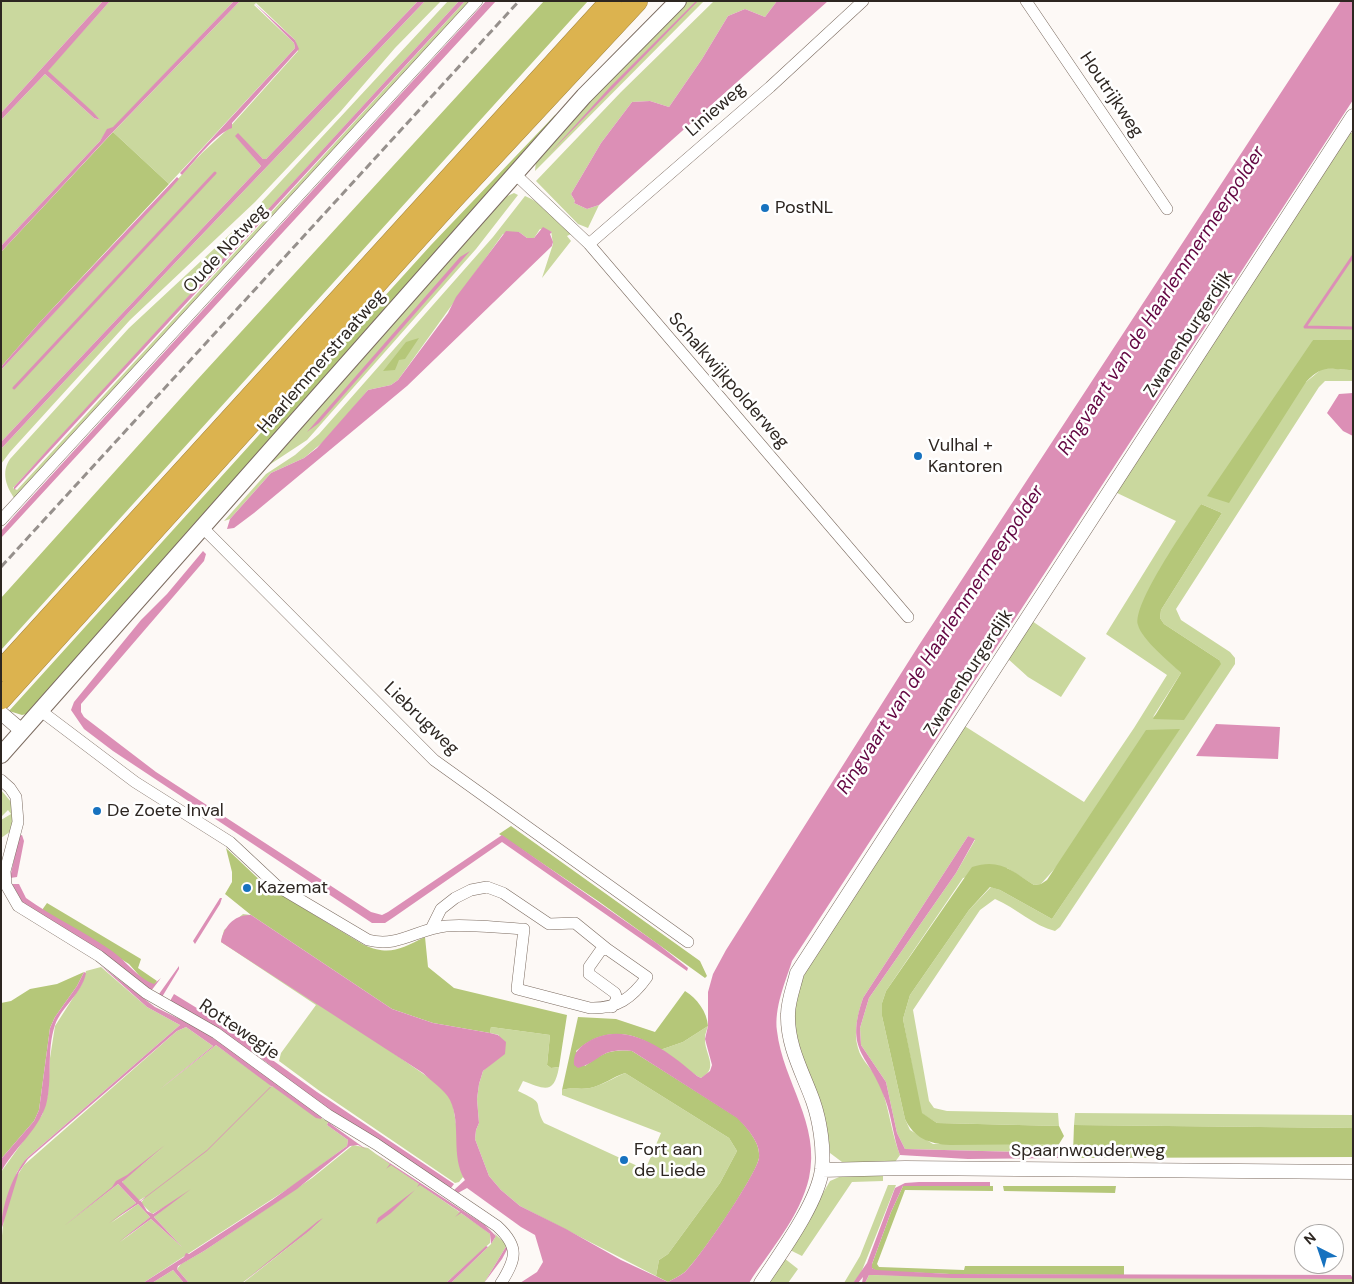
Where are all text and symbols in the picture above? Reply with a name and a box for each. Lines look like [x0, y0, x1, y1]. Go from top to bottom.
street label: Houtrijkweg [1075, 48, 1147, 142]
street label: Linieweg [682, 78, 750, 142]
water label: Ringvaart van de Haarlemmermeerpolder [1053, 142, 1271, 460]
place label: PostNL [775, 197, 833, 219]
street label: Oude Notweg [179, 200, 273, 298]
marker: PostNL [759, 202, 771, 214]
street label: Zwanenburgerdijk [1140, 266, 1238, 402]
street label: Haarlemmerstraatweg [253, 285, 391, 439]
street label: Schalkwijkpolderweg [663, 309, 793, 453]
place label: Vulhal + Kantoren [928, 435, 1003, 478]
marker: Vulhal + Kantoren [912, 450, 924, 462]
water label: Ringvaart van de Haarlemmermeerpolder [832, 481, 1050, 799]
street label: Zwanenburgerdijk [920, 605, 1018, 741]
street label: Liebrugweg [379, 678, 463, 760]
place label: De Zoete Inval [107, 800, 224, 822]
marker: De Zoete Inval [91, 805, 103, 817]
place label: Kazemat [257, 877, 328, 899]
marker: Kazemat [241, 882, 253, 894]
street label: Rottewegje [195, 995, 283, 1065]
place label: Fort aan de Liede [634, 1139, 706, 1182]
street label: Spaarnwouderweg [1011, 1140, 1165, 1162]
marker: Fort aan de Liede [618, 1154, 630, 1166]
north arrow [1294, 1224, 1344, 1274]
text: N [1300, 1228, 1320, 1249]

